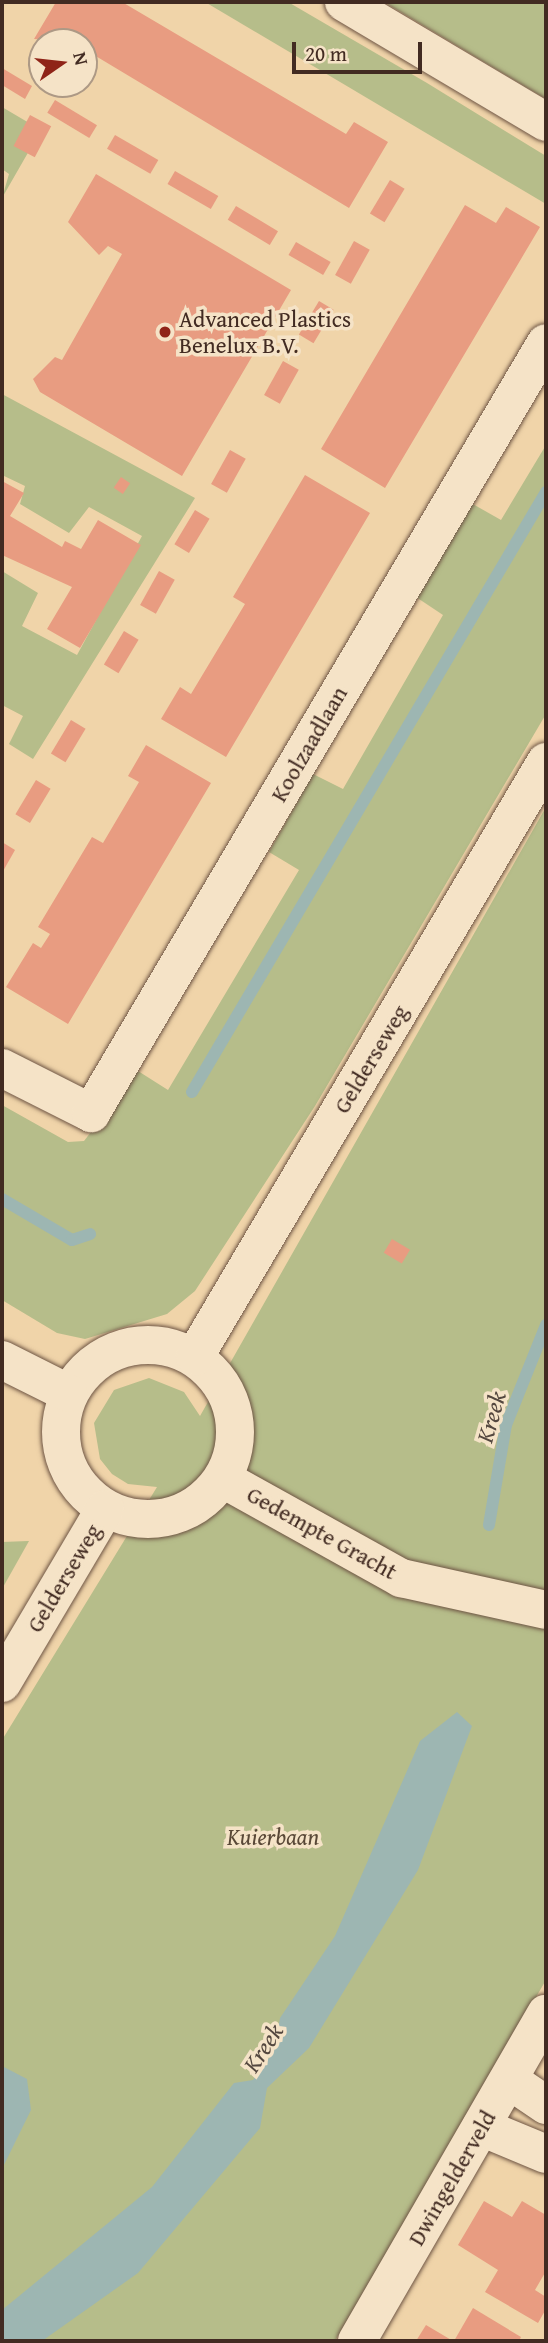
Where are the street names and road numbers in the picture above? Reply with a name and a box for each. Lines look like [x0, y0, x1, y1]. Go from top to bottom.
street label: Koolzaadlaan [265, 681, 353, 807]
street label: Gelderseweg [328, 1000, 414, 1118]
street label: Gedempte Gracht [242, 1480, 402, 1586]
street label: Gelderseweg [21, 1519, 107, 1637]
street label: Dwingelderveld [402, 2106, 502, 2250]

